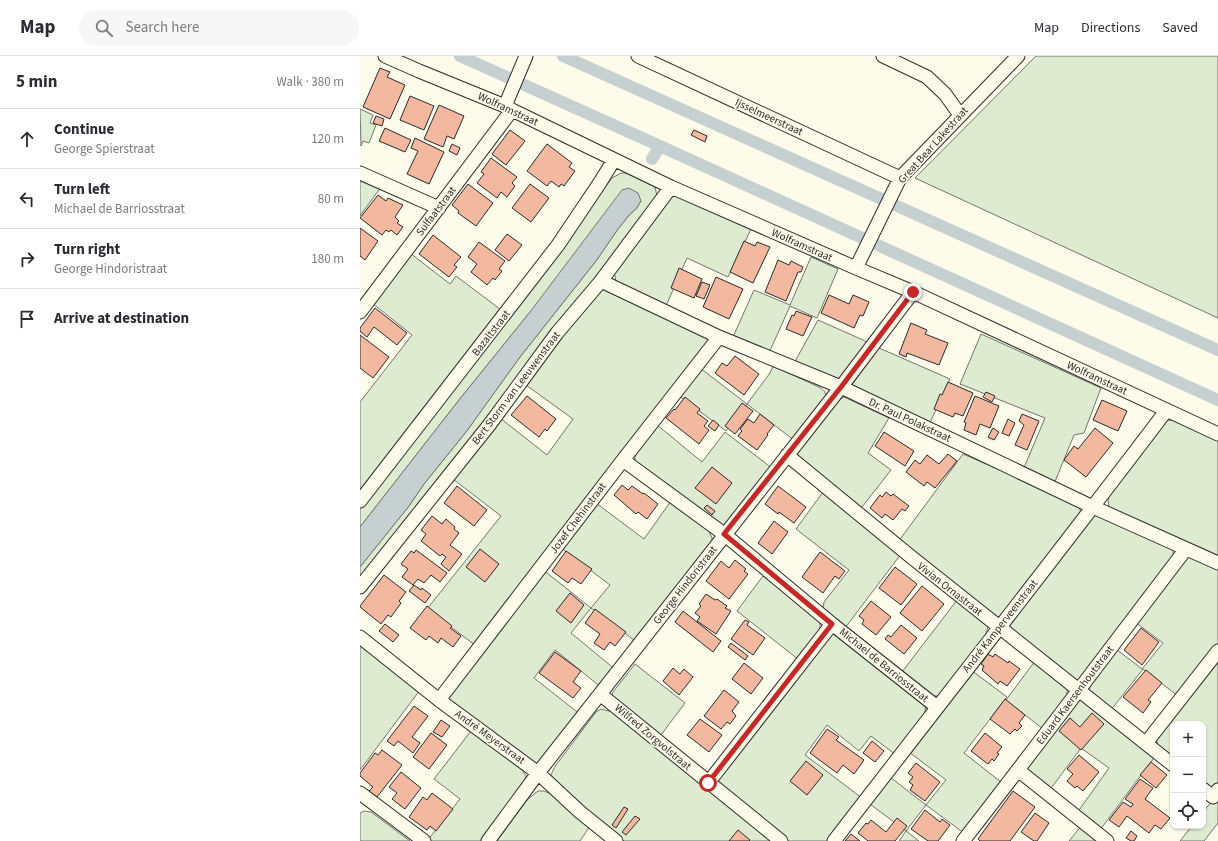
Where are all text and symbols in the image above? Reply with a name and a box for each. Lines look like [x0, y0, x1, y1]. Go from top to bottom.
search box [79, 10, 359, 46]
text: Map [20, 14, 55, 41]
icon: search [93, 17, 115, 39]
text: Search here [125, 17, 199, 38]
text: Map [1034, 18, 1059, 38]
text: Directions [1081, 18, 1140, 38]
text: Saved [1162, 18, 1198, 38]
text: 5 min [16, 70, 57, 94]
text: Walk · 380 m [276, 73, 344, 91]
street label: Wolframstraat [475, 88, 541, 130]
street label: Ijsselmeerstraat [733, 95, 806, 139]
street label: Great Bear Lakestraat [895, 103, 972, 187]
text: Continue [54, 119, 114, 140]
icon: ahead [16, 128, 38, 150]
text: 120 m [311, 130, 344, 148]
text: George Spierstraat [54, 140, 155, 158]
text: Turn left [54, 179, 110, 200]
street label: Sulfaatstraat [412, 183, 460, 239]
icon: left [16, 188, 38, 210]
text: 80 m [318, 190, 344, 208]
text: Michael de Barriosstraat [54, 200, 185, 218]
street label: Wolframstraat [769, 225, 835, 265]
text: Turn right [54, 239, 120, 260]
icon: right [16, 248, 38, 270]
text: 180 m [311, 250, 344, 268]
text: George Hindoristraat [54, 260, 167, 278]
route end [904, 283, 922, 301]
street label: Bazaltstraat [468, 307, 514, 359]
icon: arrive [16, 308, 38, 330]
text: Arrive at destination [54, 308, 189, 329]
street label: Bert Storm van Leeuwenstraat [468, 328, 564, 448]
street label: Wolframstraat [1064, 357, 1130, 399]
street label: Dr. Paul Polakstraat [866, 394, 954, 446]
street label: Jozef Chehinstraat [546, 479, 610, 557]
street label: George Hindoristraat [650, 542, 721, 627]
street label: Vivian Ornastraat [914, 559, 986, 619]
street label: André Kamperveenstraat [959, 576, 1041, 676]
street label: Michael de Barriosstraat [836, 624, 932, 706]
street label: Eduard Kaersenhoutstraat [1033, 642, 1117, 748]
street label: Wilfred Zorgvolstraat [611, 700, 695, 774]
street label: André Meyerstraat [452, 706, 528, 768]
map controls [1170, 721, 1206, 829]
button: + [1170, 721, 1206, 757]
button: − [1170, 757, 1206, 793]
route start [699, 774, 717, 792]
button: locate [1170, 793, 1206, 829]

